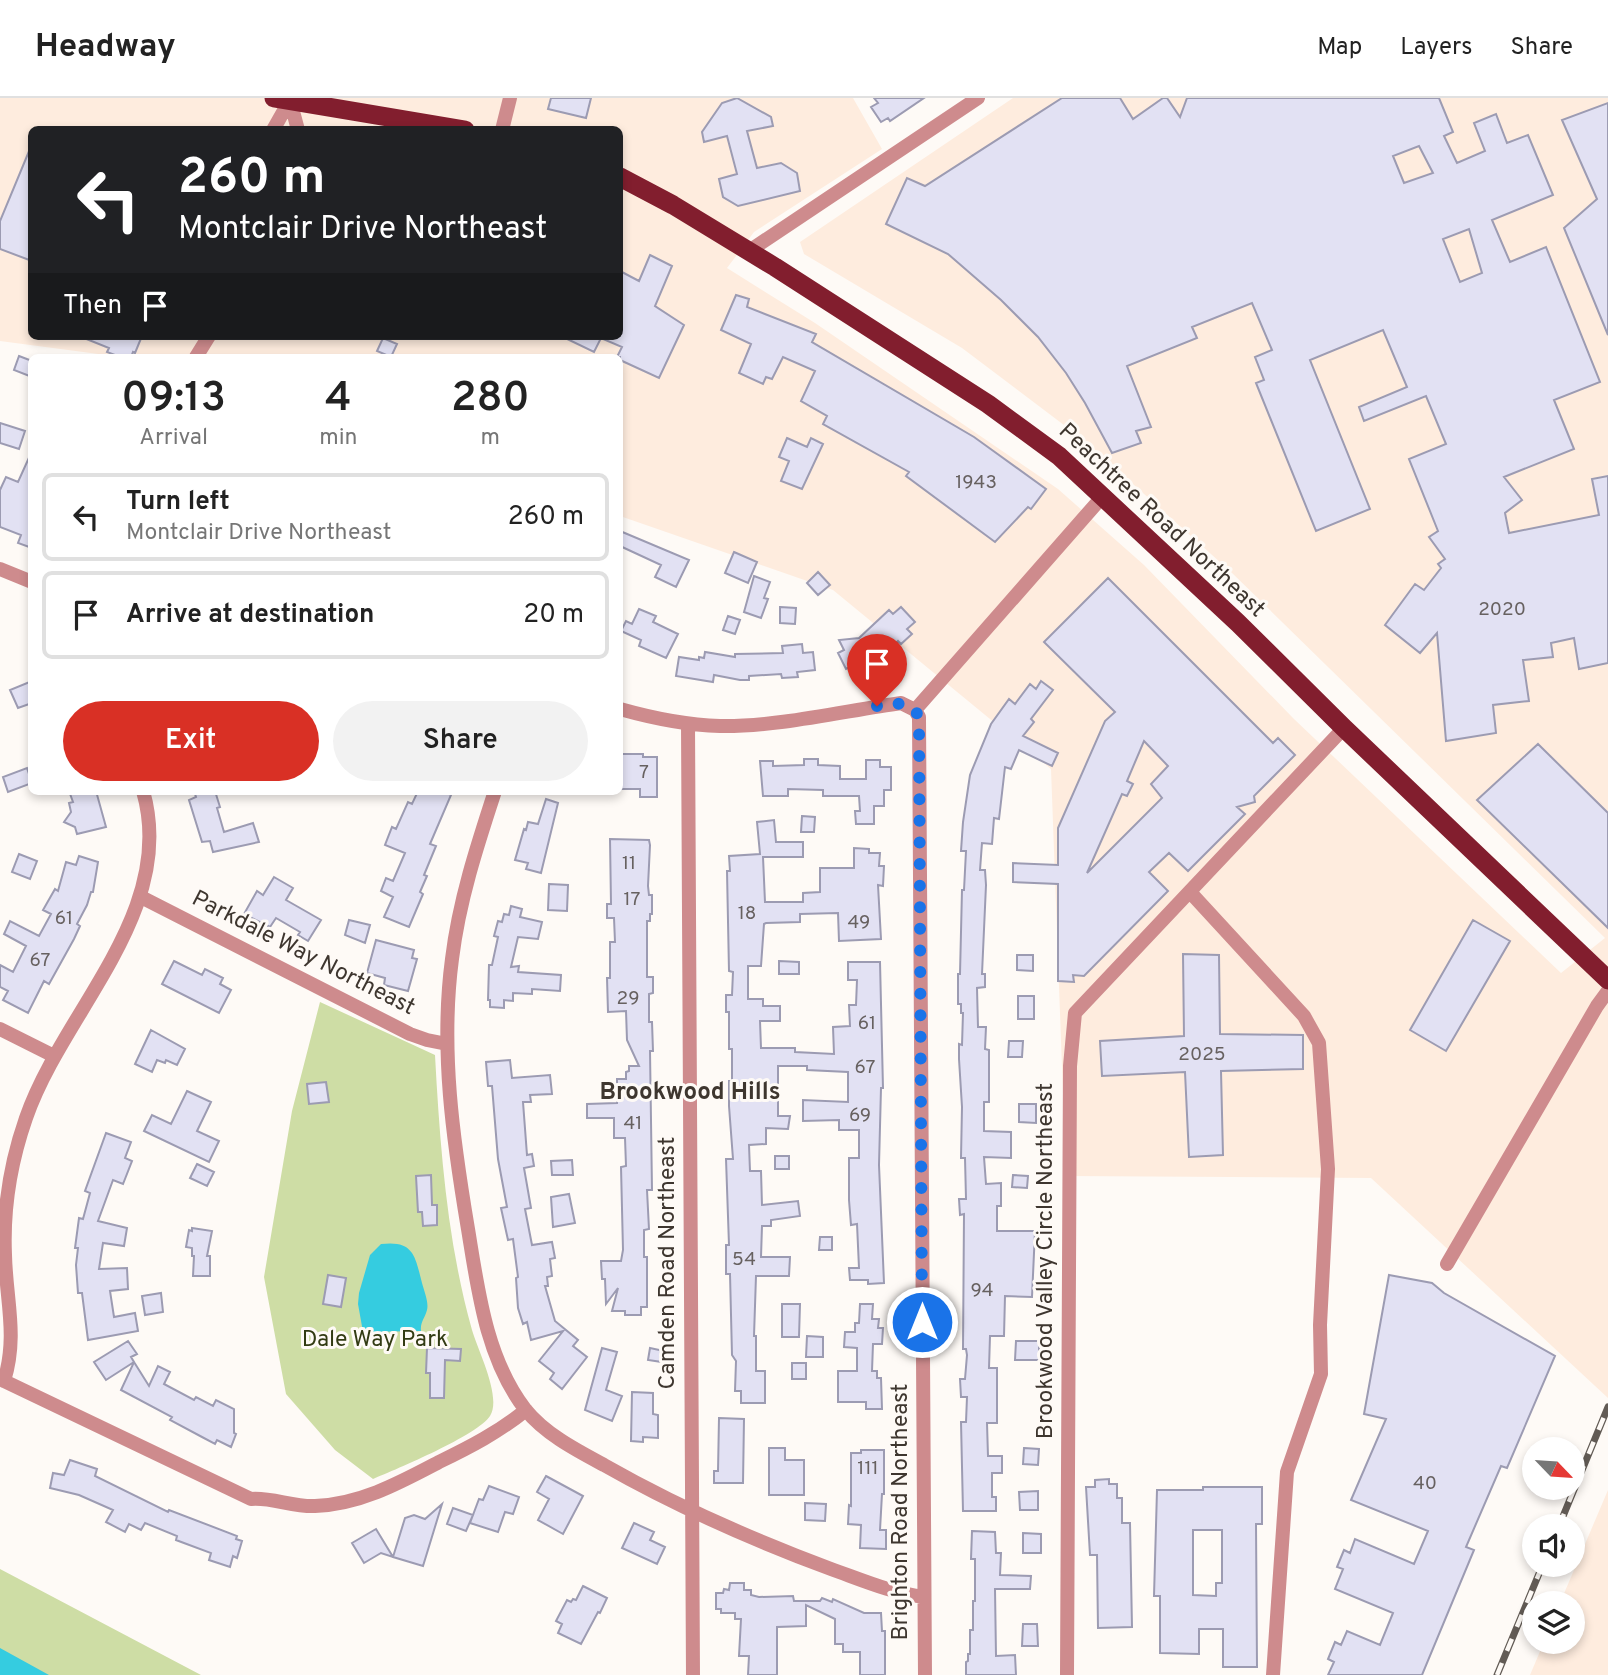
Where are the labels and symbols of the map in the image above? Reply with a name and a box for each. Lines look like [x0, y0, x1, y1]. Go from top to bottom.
street label: Peachtree Road Northeast [1052, 418, 1270, 624]
house number: 1943 [955, 471, 997, 495]
house number: 2020 [1478, 598, 1526, 622]
pin [847, 634, 907, 706]
house number: 7 [639, 761, 649, 785]
house number: 11 [622, 852, 636, 876]
street label: Parkdale Way Northeast [186, 885, 420, 1023]
house number: 17 [624, 888, 641, 912]
house number: 18 [738, 902, 756, 926]
house number: 61 [55, 907, 73, 931]
house number: 49 [848, 911, 870, 935]
house number: 67 [30, 949, 51, 973]
house number: 29 [617, 987, 639, 1011]
house number: 61 [858, 1012, 876, 1036]
house number: 2025 [1178, 1043, 1226, 1067]
house number: 67 [855, 1056, 876, 1080]
district label: Brookwood Hills [599, 1078, 781, 1108]
street label: Brookwood Valley Circle Northeast [1032, 1083, 1061, 1439]
house number: 69 [849, 1104, 871, 1128]
house number: 41 [624, 1112, 642, 1136]
street label: Camden Road Northeast [654, 1136, 683, 1390]
house number: 54 [732, 1248, 756, 1272]
house number: 94 [970, 1279, 994, 1303]
position arrow [885, 1285, 959, 1359]
park label: Dale Way Park [302, 1326, 448, 1355]
street label: Brighton Road Northeast [887, 1384, 916, 1641]
north arrow [1522, 1437, 1586, 1500]
house number: 111 [857, 1457, 879, 1481]
house number: 40 [1413, 1472, 1437, 1496]

